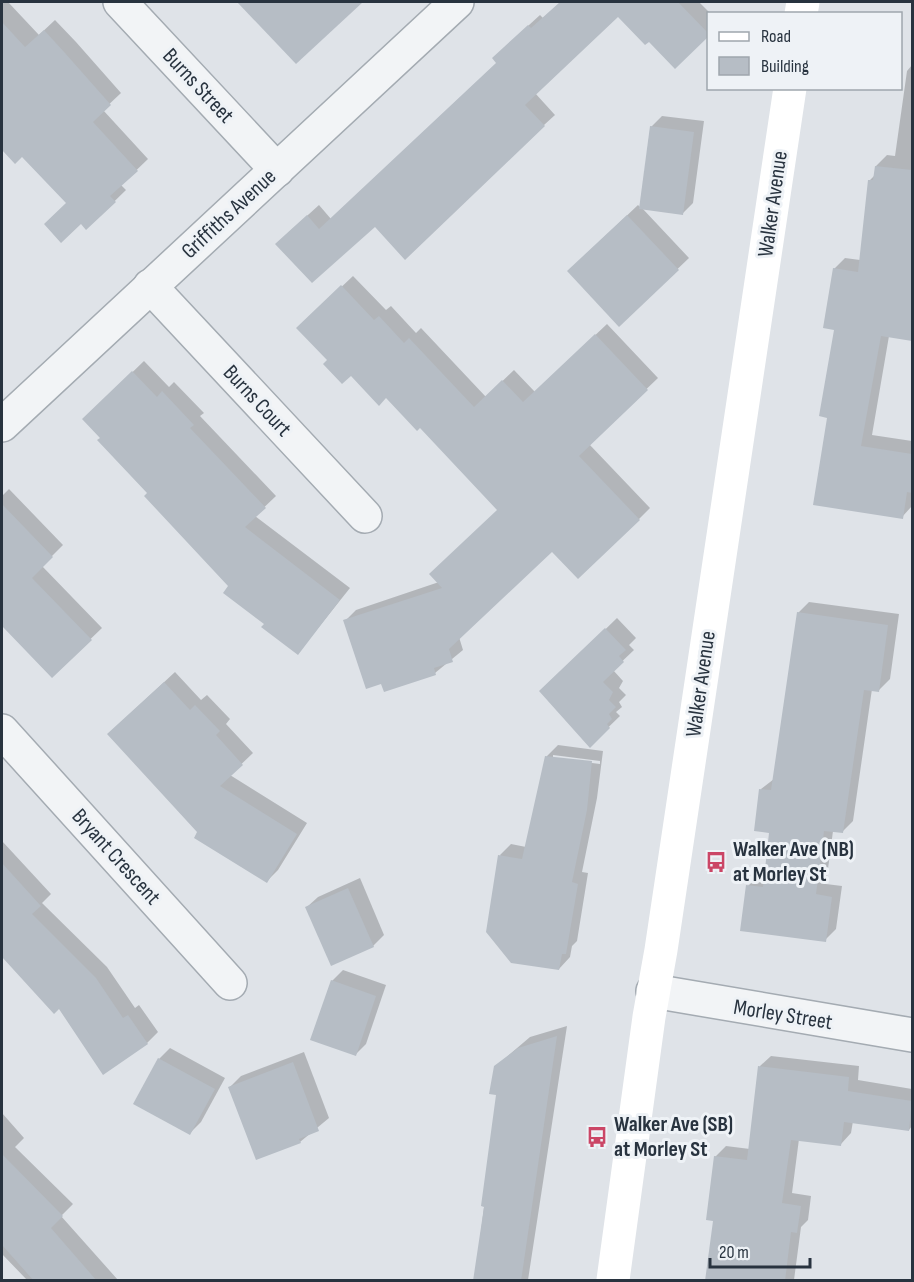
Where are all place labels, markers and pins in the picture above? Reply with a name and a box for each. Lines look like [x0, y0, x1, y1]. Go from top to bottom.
place label: Walker Ave (NB) at Morley St [733, 836, 854, 888]
bus stop icon: Walker Ave (NB) at Morley St [704, 850, 728, 874]
place label: Walker Ave (SB) at Morley St [614, 1111, 733, 1163]
bus stop icon: Walker Ave (SB) at Morley St [585, 1125, 609, 1149]

